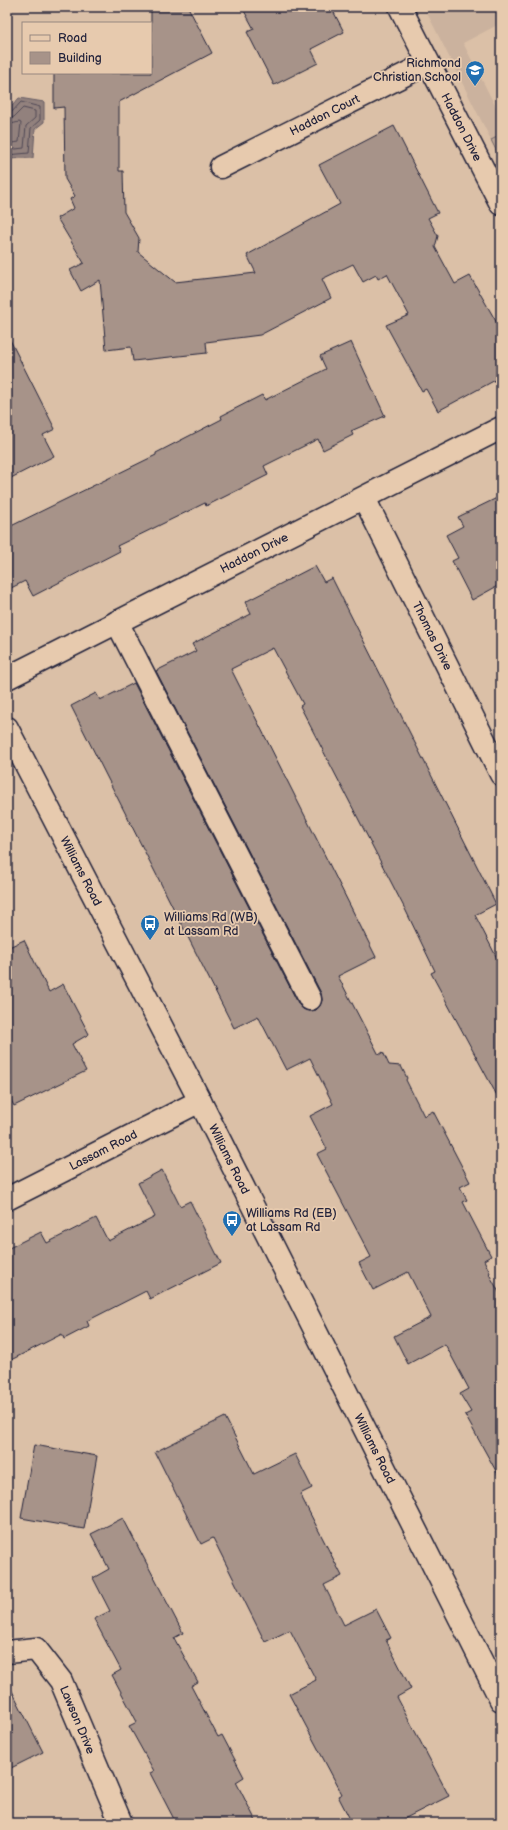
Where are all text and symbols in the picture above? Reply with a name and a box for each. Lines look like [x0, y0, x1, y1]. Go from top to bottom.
legend [22, 22, 152, 74]
text: Road [58, 31, 87, 46]
text: Building [58, 51, 102, 66]
place label: Richmond Christian School [373, 56, 461, 85]
school or university icon: Richmond Christian School [464, 59, 486, 87]
street label: Haddon Court [287, 91, 363, 139]
street label: Haddon Drive [437, 91, 485, 164]
street label: Haddon Drive [218, 530, 291, 577]
street label: Thomas Drive [409, 599, 455, 673]
street label: Williams Road [56, 834, 105, 909]
place label: Williams Rd (WB) at Lassam Rd [164, 910, 258, 939]
bus stop icon: Williams Rd (WB) at Lassam Rd [139, 913, 161, 941]
street label: Williams Road [205, 1122, 253, 1197]
street label: Lassam Road [67, 1127, 140, 1174]
place label: Williams Rd (EB) at Lassam Rd [246, 1206, 337, 1235]
bus stop icon: Williams Rd (EB) at Lassam Rd [221, 1209, 243, 1237]
street label: Williams Road [350, 1411, 398, 1486]
street label: Lawson Drive [56, 1684, 98, 1756]

